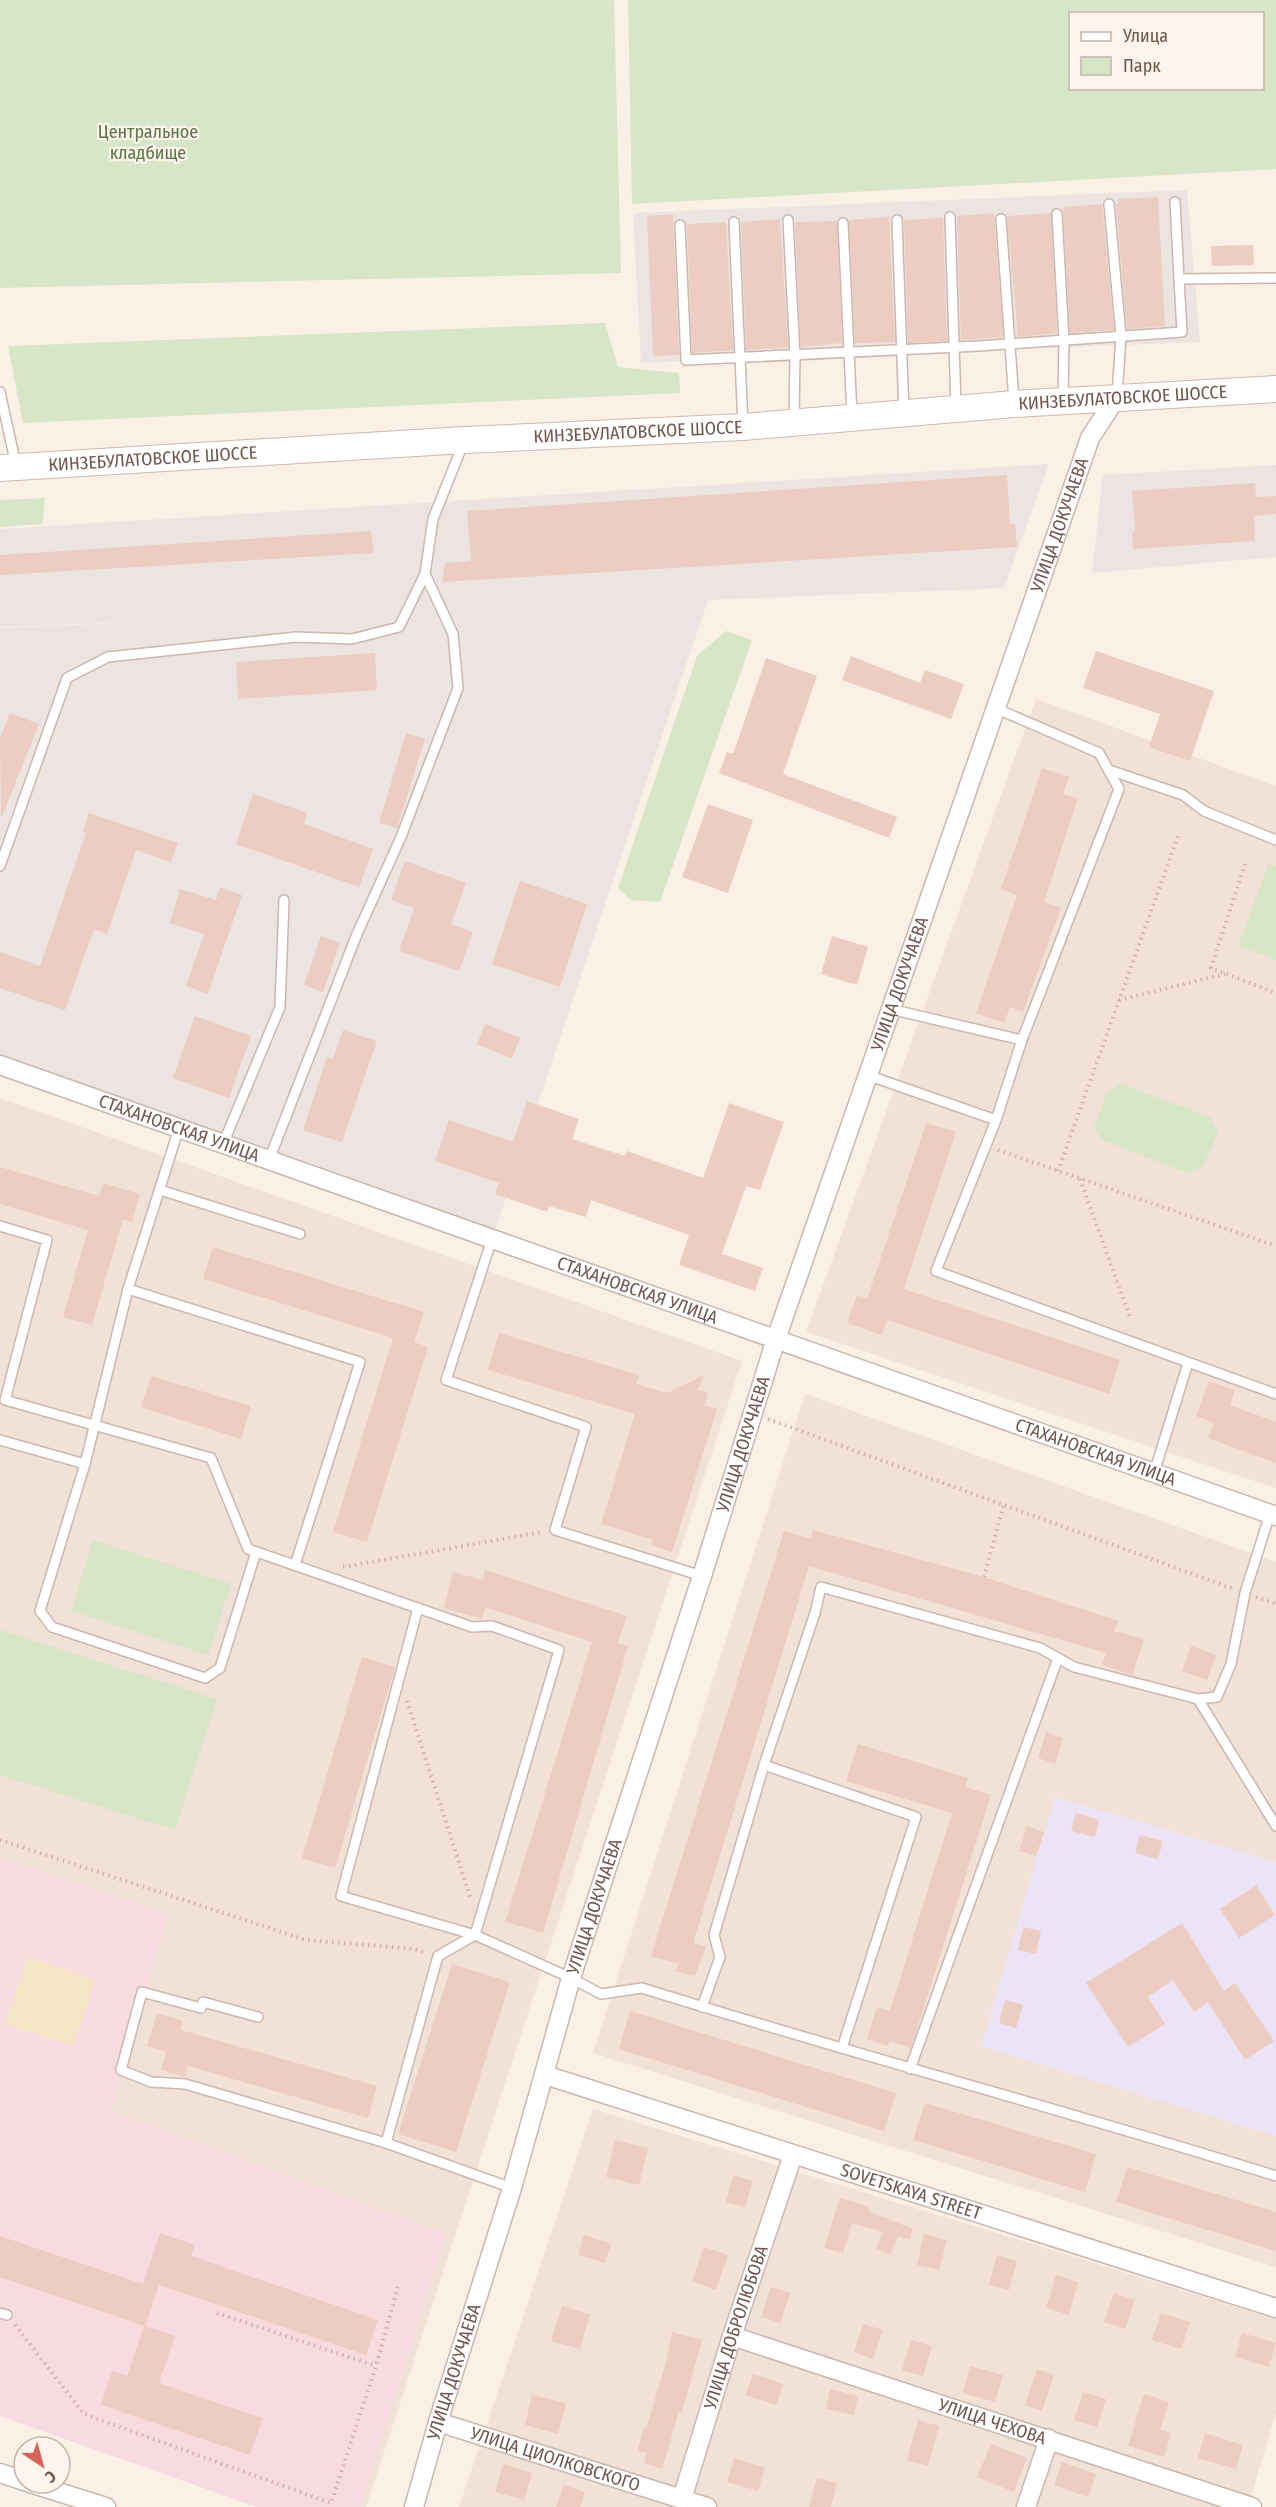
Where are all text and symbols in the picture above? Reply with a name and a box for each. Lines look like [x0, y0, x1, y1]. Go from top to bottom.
legend [1069, 12, 1264, 90]
text: Улица [1122, 25, 1168, 47]
text: Парк [1123, 55, 1161, 77]
park label: Центральное кладбище [98, 121, 198, 164]
street label: КИНЗЕБУЛАТОВСКОЕ ШОССЕ [1018, 381, 1228, 415]
street label: КИНЗЕБУЛАТОВСКОЕ ШОССЕ [533, 416, 743, 448]
street label: КИНЗЕБУЛАТОВСКОЕ ШОССЕ [48, 442, 258, 476]
street label: УЛИЦА ДОКУЧАЕВА [1026, 454, 1093, 596]
street label: УЛИЦА ДОКУЧАЕВА [866, 913, 934, 1055]
street label: СТАХАНОВСКАЯ УЛИЦА [96, 1090, 263, 1167]
street label: СТАХАНОВСКАЯ УЛИЦА [554, 1252, 721, 1329]
street label: УЛИЦА ДОКУЧАЕВА [711, 1373, 775, 1516]
street label: СТАХАНОВСКАЯ УЛИЦА [1012, 1414, 1179, 1491]
street label: УЛИЦА ДОКУЧАЕВА [562, 1836, 627, 1978]
street label: SOVETSKAYA STREET [838, 2159, 985, 2225]
street label: УЛИЦА ДОБРОЛЮБОВА [699, 2242, 773, 2413]
street label: УЛИЦА ДОКУЧАЕВА [422, 2301, 486, 2443]
street label: УЛИЦА ЧЕХОВА [935, 2393, 1049, 2450]
street label: УЛИЦА ЦИОЛКОВСКОГО [467, 2422, 643, 2496]
north arrow [12, 2435, 72, 2495]
text: С [41, 2467, 60, 2487]

